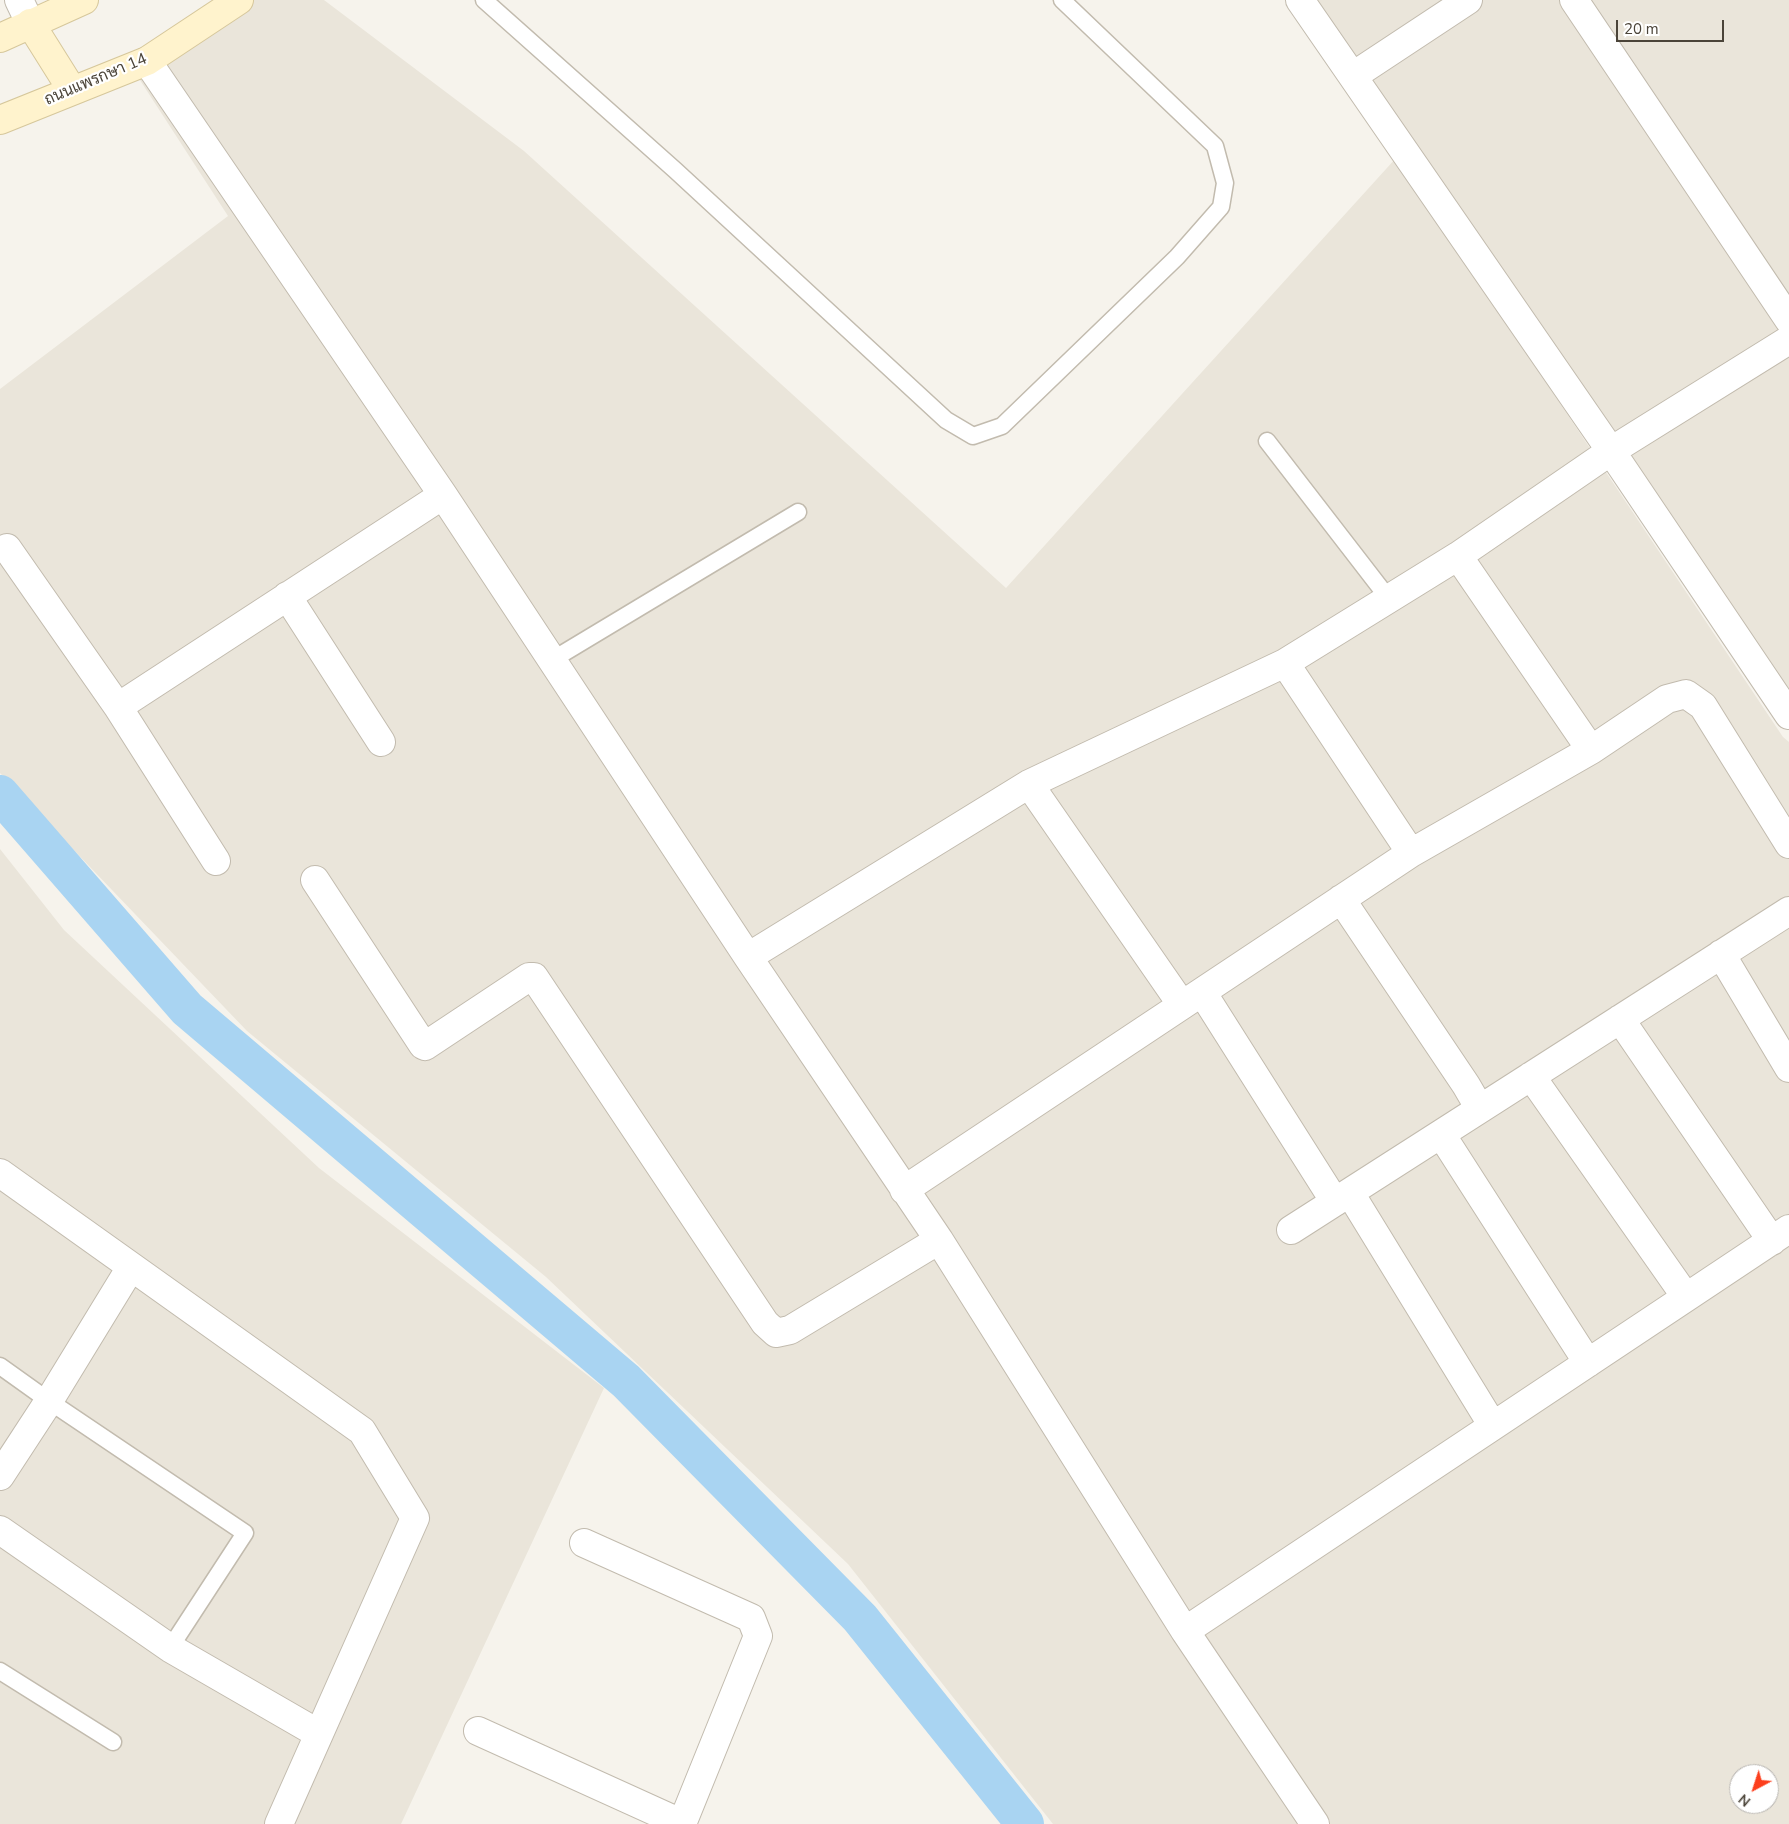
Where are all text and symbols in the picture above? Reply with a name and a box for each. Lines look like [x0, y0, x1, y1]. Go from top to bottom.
scale bar [1619, 10, 1726, 42]
text: 20 m [1624, 19, 1659, 39]
street label: ถนนแพรกษา 14 [42, 50, 150, 110]
north arrow [1729, 1764, 1779, 1814]
text: N [1735, 1789, 1755, 1811]

